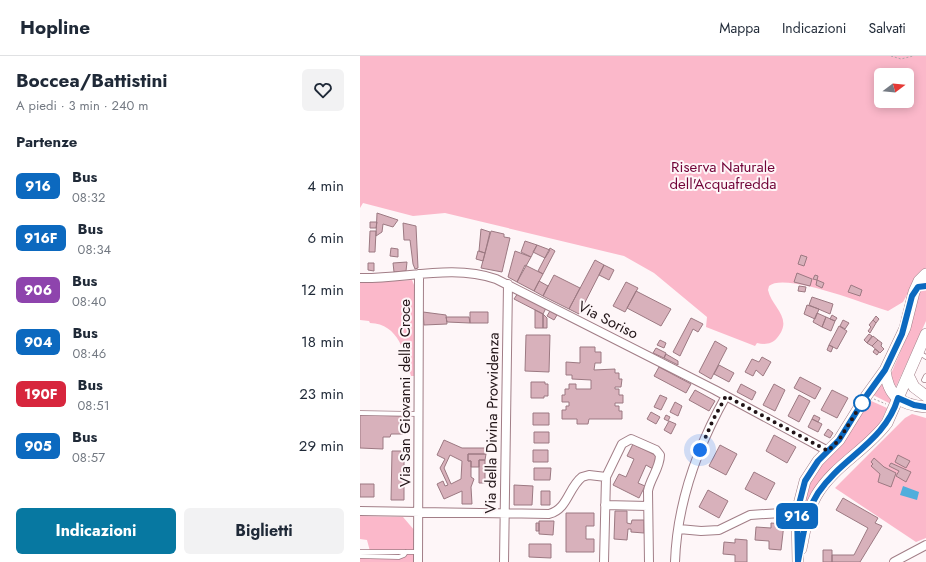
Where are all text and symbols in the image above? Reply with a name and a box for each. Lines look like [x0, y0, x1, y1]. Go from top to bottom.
text: Hopline [20, 14, 90, 41]
text: Mappa [719, 18, 760, 38]
text: Indicazioni [782, 18, 846, 38]
text: Salvati [868, 18, 906, 38]
text: Boccea/Battistini [16, 67, 168, 94]
north arrow [874, 68, 914, 108]
map controls [874, 68, 914, 108]
button: heart [302, 69, 344, 111]
text: A piedi · 3 min · 240 m [16, 96, 148, 115]
text: Partenze [16, 131, 77, 153]
park label: Riserva Naturale dell'Acquafredda [669, 156, 777, 195]
text: Bus [72, 166, 97, 188]
text: 4 min [307, 175, 344, 197]
text: 916 [25, 176, 51, 196]
text: 08:32 [72, 188, 105, 207]
text: Bus [78, 218, 103, 240]
text: 6 min [307, 227, 344, 249]
text: 916F [24, 228, 58, 248]
text: 08:34 [78, 240, 111, 259]
text: Bus [72, 270, 97, 292]
text: 12 min [301, 279, 344, 301]
text: 906 [24, 280, 52, 300]
text: 08:40 [72, 292, 106, 311]
street label: Via Soriso [574, 295, 642, 345]
street label: Via San Giovanni della Croce [394, 299, 416, 487]
text: Bus [72, 322, 98, 344]
text: 18 min [301, 331, 344, 353]
text: 904 [24, 332, 52, 352]
street label: Via della Divina Provvidenza [479, 332, 505, 514]
text: 08:46 [72, 344, 106, 363]
text: Bus [78, 374, 103, 396]
text: 23 min [299, 383, 344, 405]
text: 190F [24, 384, 58, 404]
unlabelled marker [853, 394, 871, 412]
text: 08:51 [78, 396, 110, 415]
text: Bus [72, 426, 97, 448]
text: 29 min [299, 435, 344, 457]
text: 905 [24, 436, 52, 456]
your location [690, 440, 710, 460]
text: 08:57 [72, 448, 105, 467]
line badge: 916 [774, 503, 820, 529]
text: 916 [784, 506, 810, 526]
button: Indicazioni [16, 508, 176, 554]
button: Biglietti [184, 508, 344, 554]

